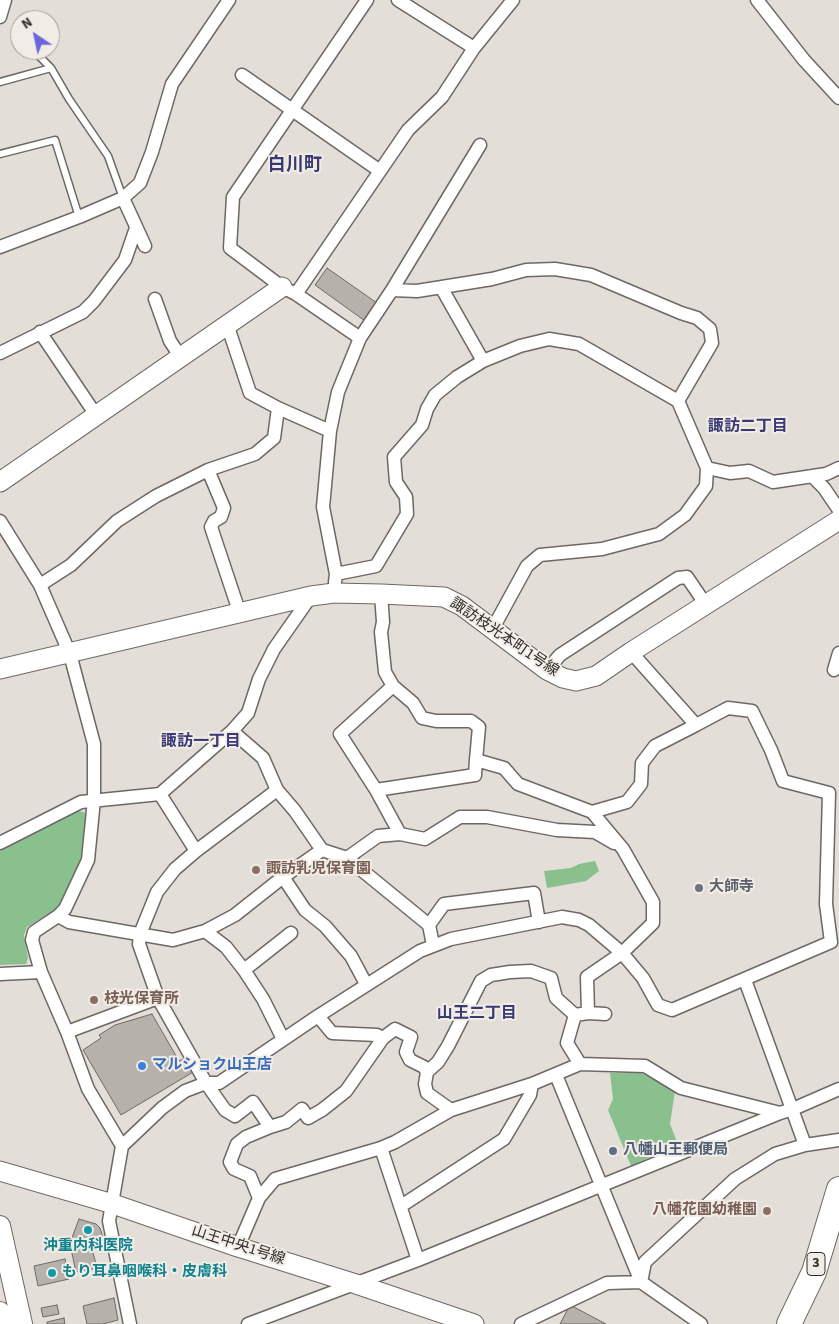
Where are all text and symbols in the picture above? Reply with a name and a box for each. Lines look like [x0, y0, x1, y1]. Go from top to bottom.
north arrow [10, 10, 60, 60]
text: N [18, 12, 37, 34]
district label: 白川町 [268, 155, 322, 177]
district label: 諏訪二丁目 [708, 417, 788, 437]
street label: 諏訪枝光本町1号線 [446, 595, 562, 681]
district label: 諏訪一丁目 [161, 732, 241, 752]
place label: 諏訪乳児保育園 [266, 861, 371, 879]
marker: 諏訪乳児保育園 [250, 864, 262, 876]
place label: 大師寺 [709, 879, 754, 897]
marker: 大師寺 [693, 882, 705, 894]
place label: 枝光保育所 [104, 991, 179, 1009]
marker: 枝光保育所 [88, 994, 100, 1006]
district label: 山王二丁目 [437, 1004, 517, 1024]
place label: マルショク山王店 [152, 1057, 272, 1075]
marker: マルショク山王店 [136, 1060, 148, 1072]
place label: 八幡山王郵便局 [623, 1142, 728, 1160]
marker: 八幡山王郵便局 [607, 1145, 619, 1157]
place label: 八幡花園幼稚園 [652, 1202, 757, 1220]
marker: 八幡花園幼稚園 [761, 1205, 773, 1217]
street label: 山王中央1号線 [189, 1222, 287, 1270]
marker: 沖重内科医院 [82, 1224, 94, 1236]
place label: 沖重内科医院 [43, 1238, 133, 1256]
road number: 3 [807, 1252, 825, 1276]
place label: もり耳鼻咽喉科・皮膚科 [62, 1264, 227, 1282]
marker: もり耳鼻咽喉科・皮膚科 [46, 1267, 58, 1279]

